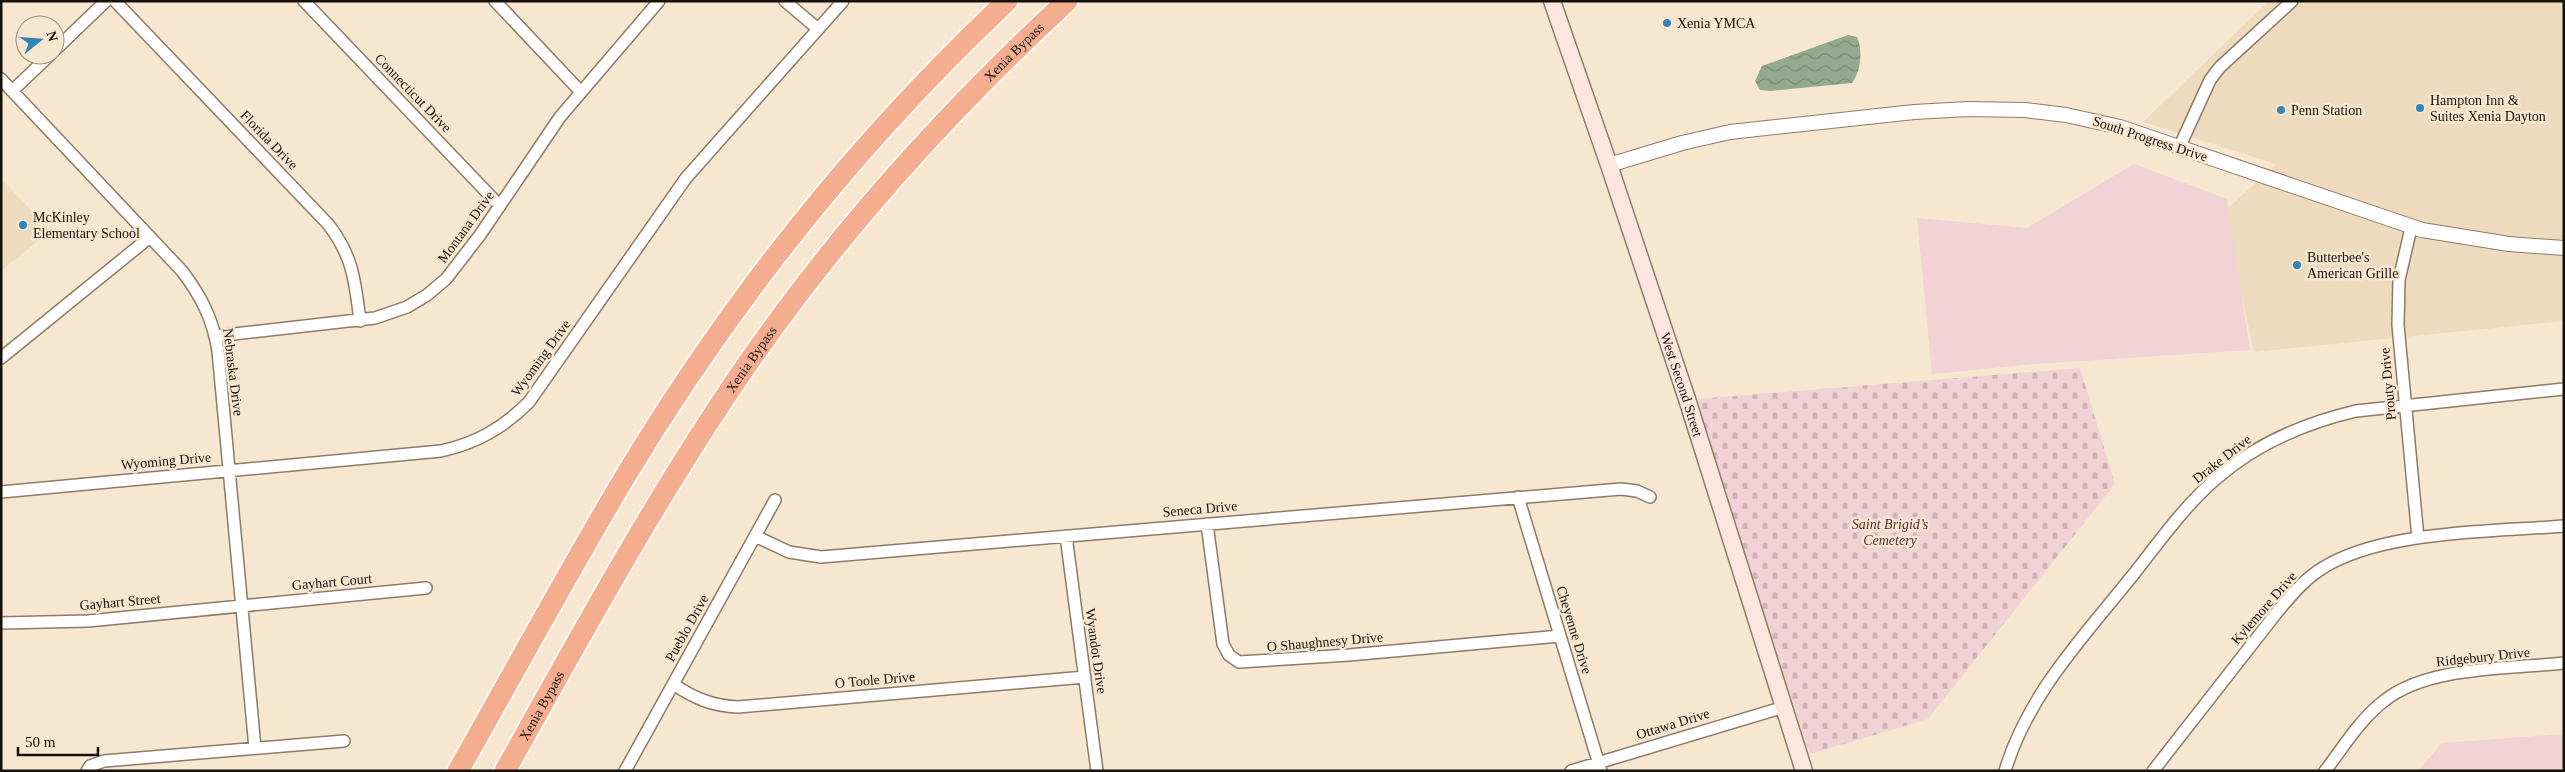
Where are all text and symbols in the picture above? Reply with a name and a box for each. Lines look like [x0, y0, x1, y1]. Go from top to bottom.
north arrow [15, 15, 65, 65]
place label: Xenia YMCA [1677, 16, 1756, 31]
marker: Xenia YMCA [1661, 17, 1673, 29]
street label: Xenia Bypass [981, 19, 1047, 84]
text: N [43, 29, 61, 43]
street label: Connecticut Drive [372, 51, 454, 135]
place label: Hampton Inn & Suites Xenia Dayton [2430, 93, 2546, 124]
marker: Hampton Inn & Suites Xenia Dayton [2414, 102, 2426, 114]
place label: Penn Station [2291, 103, 2362, 118]
marker: Penn Station [2275, 104, 2287, 116]
street label: Florida Drive [237, 108, 301, 172]
street label: South Progress Drive [2091, 113, 2209, 165]
street label: Montana Drive [435, 188, 497, 266]
place label: McKinley Elementary School [33, 210, 140, 241]
marker: McKinley Elementary School [17, 219, 29, 231]
place label: Butterbee's American Grille [2307, 250, 2398, 281]
marker: Butterbee's American Grille [2291, 259, 2303, 271]
street label: Wyoming Drive [508, 317, 574, 399]
street label: Xenia Bypass [723, 323, 779, 395]
street label: Nebraska Drive [220, 327, 246, 417]
street label: West Second Street [1658, 331, 1706, 439]
street label: Prouty Drive [2377, 347, 2399, 421]
street label: Drake Drive [2190, 432, 2254, 486]
street label: Wyoming Drive [120, 450, 212, 472]
street label: Seneca Drive [1162, 498, 1238, 520]
park label: Saint Brigid’s Cemetery [1852, 517, 1929, 548]
street label: Kylemore Drive [2228, 569, 2300, 647]
street label: Gayhart Court [291, 571, 373, 593]
street label: Cheyenne Drive [1553, 584, 1595, 676]
street label: Gayhart Street [79, 591, 161, 613]
street label: Pueblo Drive [662, 592, 712, 664]
street label: Wyandot Drive [1083, 607, 1109, 695]
street label: O Shaughnesy Drive [1266, 629, 1384, 655]
street label: Ridgebury Drive [2435, 645, 2531, 669]
street label: Xenia Bypass [516, 668, 567, 743]
street label: O Toole Drive [834, 669, 916, 691]
street label: Ottawa Drive [1635, 706, 1711, 742]
scale bar [18, 724, 98, 756]
text: 50 m [25, 734, 56, 750]

